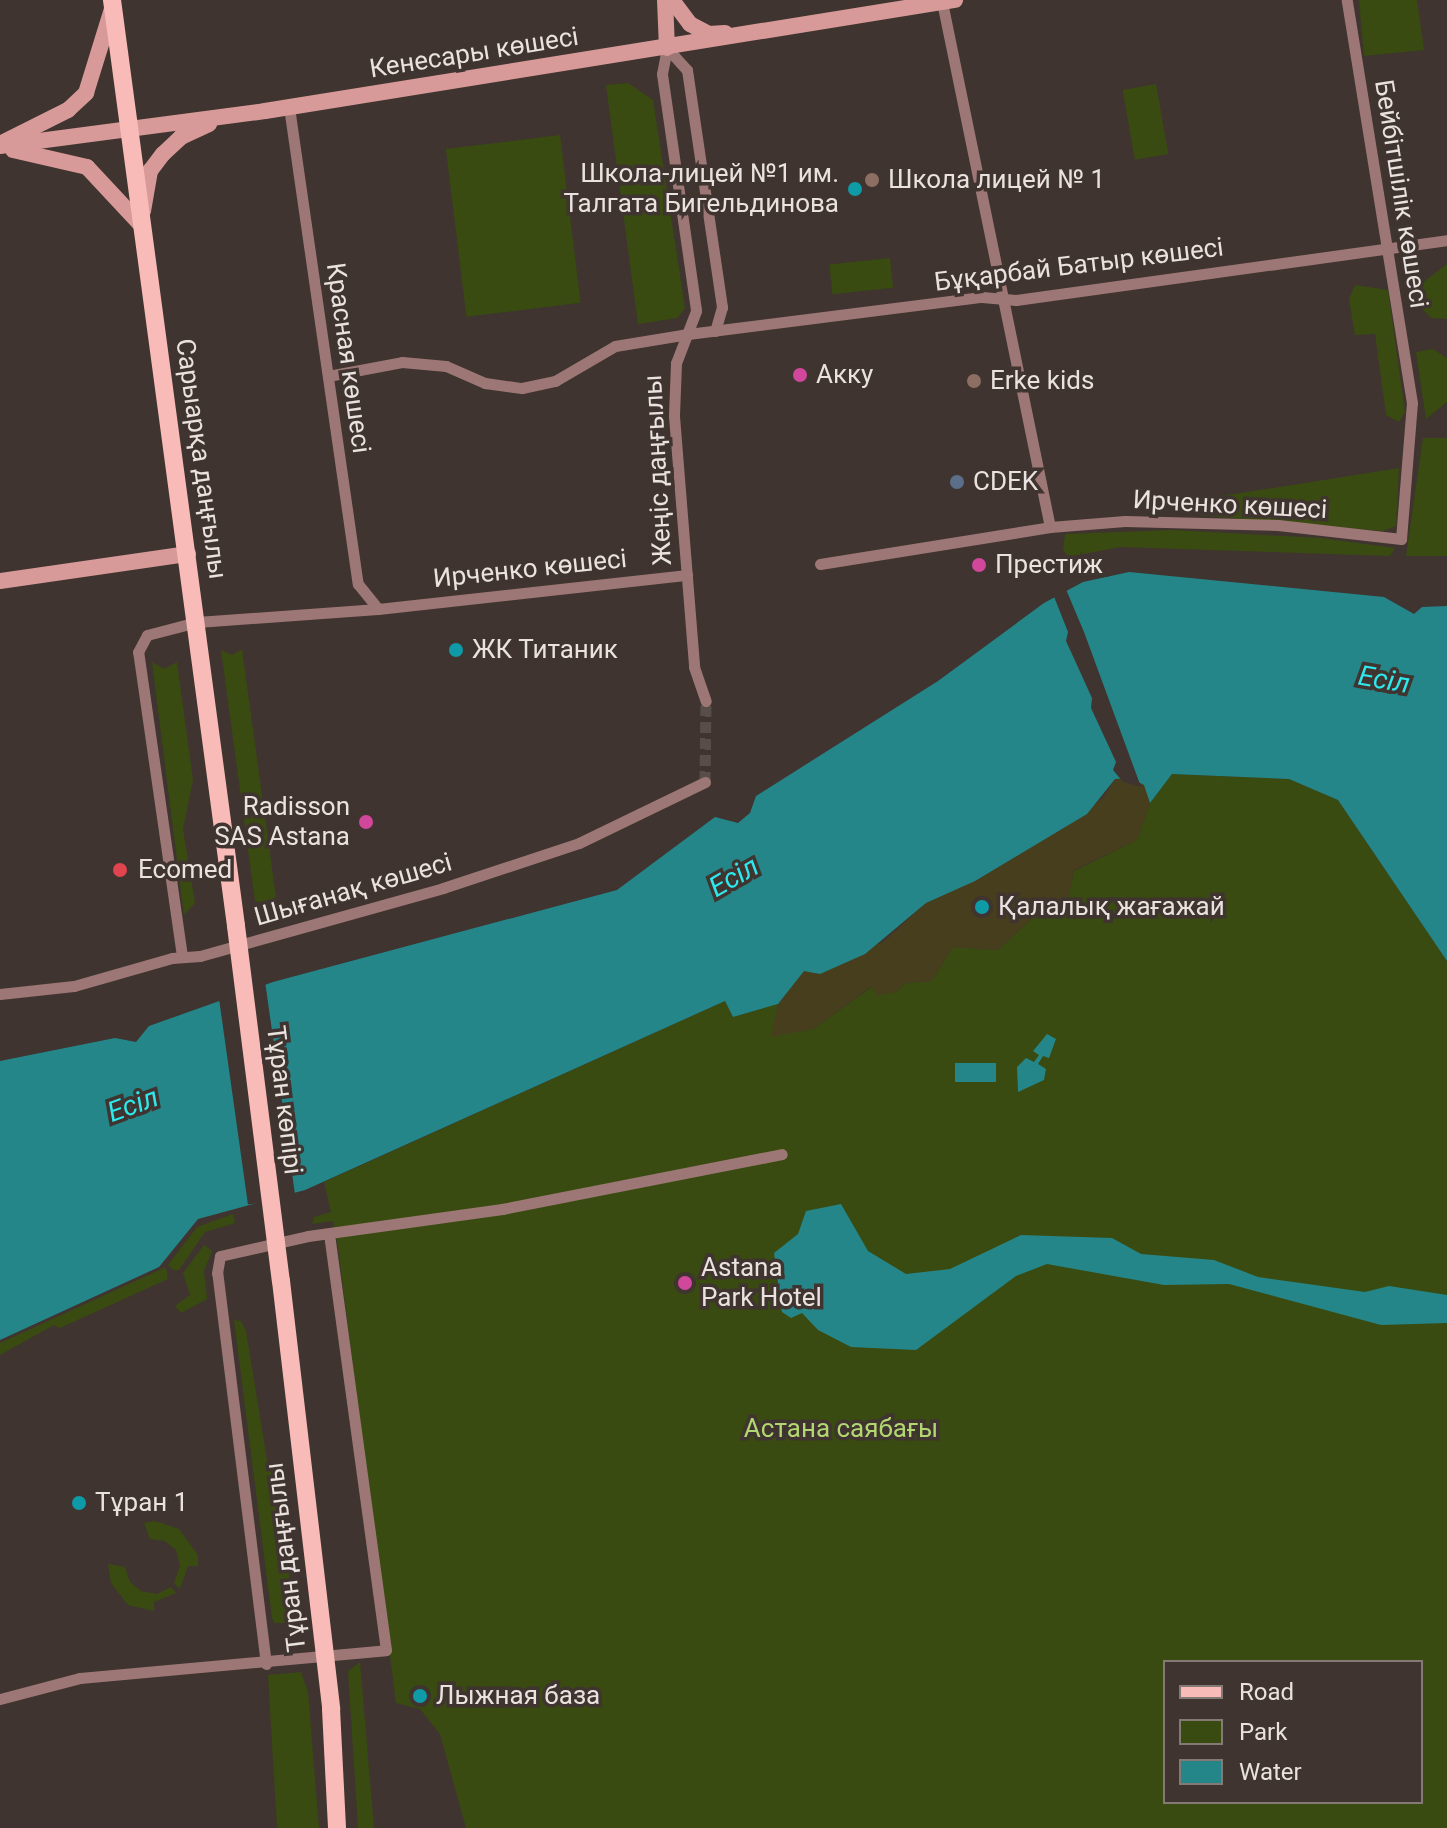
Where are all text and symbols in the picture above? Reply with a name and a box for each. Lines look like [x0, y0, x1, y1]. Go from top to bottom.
street label: Кенесары көшесі [367, 21, 581, 85]
street label: Бейбітшілік көшесі [1368, 77, 1434, 311]
place label: Школа-лицей №1 им. Талгата Бигельдинова [563, 158, 839, 220]
place label: Школа лицей № 1 [888, 164, 1105, 196]
marker: Школа лицей № 1 [863, 171, 881, 189]
marker: Школа-лицей №1 им. Талгата Бигельдинова [846, 180, 864, 198]
street label: Бұқарбай Батыр көшесі [933, 232, 1225, 298]
street label: Красная көшесі [319, 261, 377, 455]
street label: Сарыарқа даңғылы [169, 337, 233, 581]
place label: Акку [816, 359, 873, 391]
place label: Erke kids [990, 365, 1094, 397]
marker: Акку [791, 366, 809, 384]
marker: Erke kids [965, 372, 983, 390]
street label: Жеңіс даңғылы [637, 374, 679, 566]
place label: CDEK [973, 466, 1038, 498]
marker: CDEK [948, 473, 966, 491]
street label: Ирченко көшесі [1132, 484, 1328, 526]
street label: Ирченко көшесі [432, 543, 628, 595]
place label: Престиж [995, 549, 1103, 581]
marker: Престиж [970, 556, 988, 574]
place label: ЖК Титаник [472, 634, 618, 666]
marker: ЖК Титаник [447, 641, 465, 659]
water label: Есіл [1356, 659, 1412, 701]
place label: Radisson SAS Astana [214, 791, 350, 852]
marker: Radisson SAS Astana [357, 813, 375, 831]
street label: Шығанақ көшесі [251, 847, 455, 933]
water label: Есіл [703, 850, 765, 904]
place label: Ecomed [138, 854, 232, 886]
marker: Ecomed [109, 859, 131, 881]
place label: Қалалық жағажай [998, 891, 1225, 923]
marker: Қалалық жағажай [973, 898, 991, 916]
street label: Тұран көпірі [259, 1024, 309, 1176]
water label: Есіл [103, 1080, 163, 1130]
place label: Astana Park Hotel [701, 1252, 822, 1314]
marker: Astana Park Hotel [676, 1274, 694, 1292]
park label: Астана саябағы [744, 1413, 938, 1445]
street label: Тұран даңғылы [259, 1460, 313, 1654]
place label: Тұран 1 [95, 1487, 188, 1519]
marker: Тұран 1 [70, 1494, 88, 1512]
legend [1163, 1660, 1423, 1804]
text: Road [1239, 1678, 1294, 1706]
place label: Лыжная база [436, 1680, 600, 1712]
marker: Лыжная база [411, 1687, 429, 1705]
text: Park [1239, 1718, 1287, 1746]
text: Water [1239, 1758, 1302, 1786]

